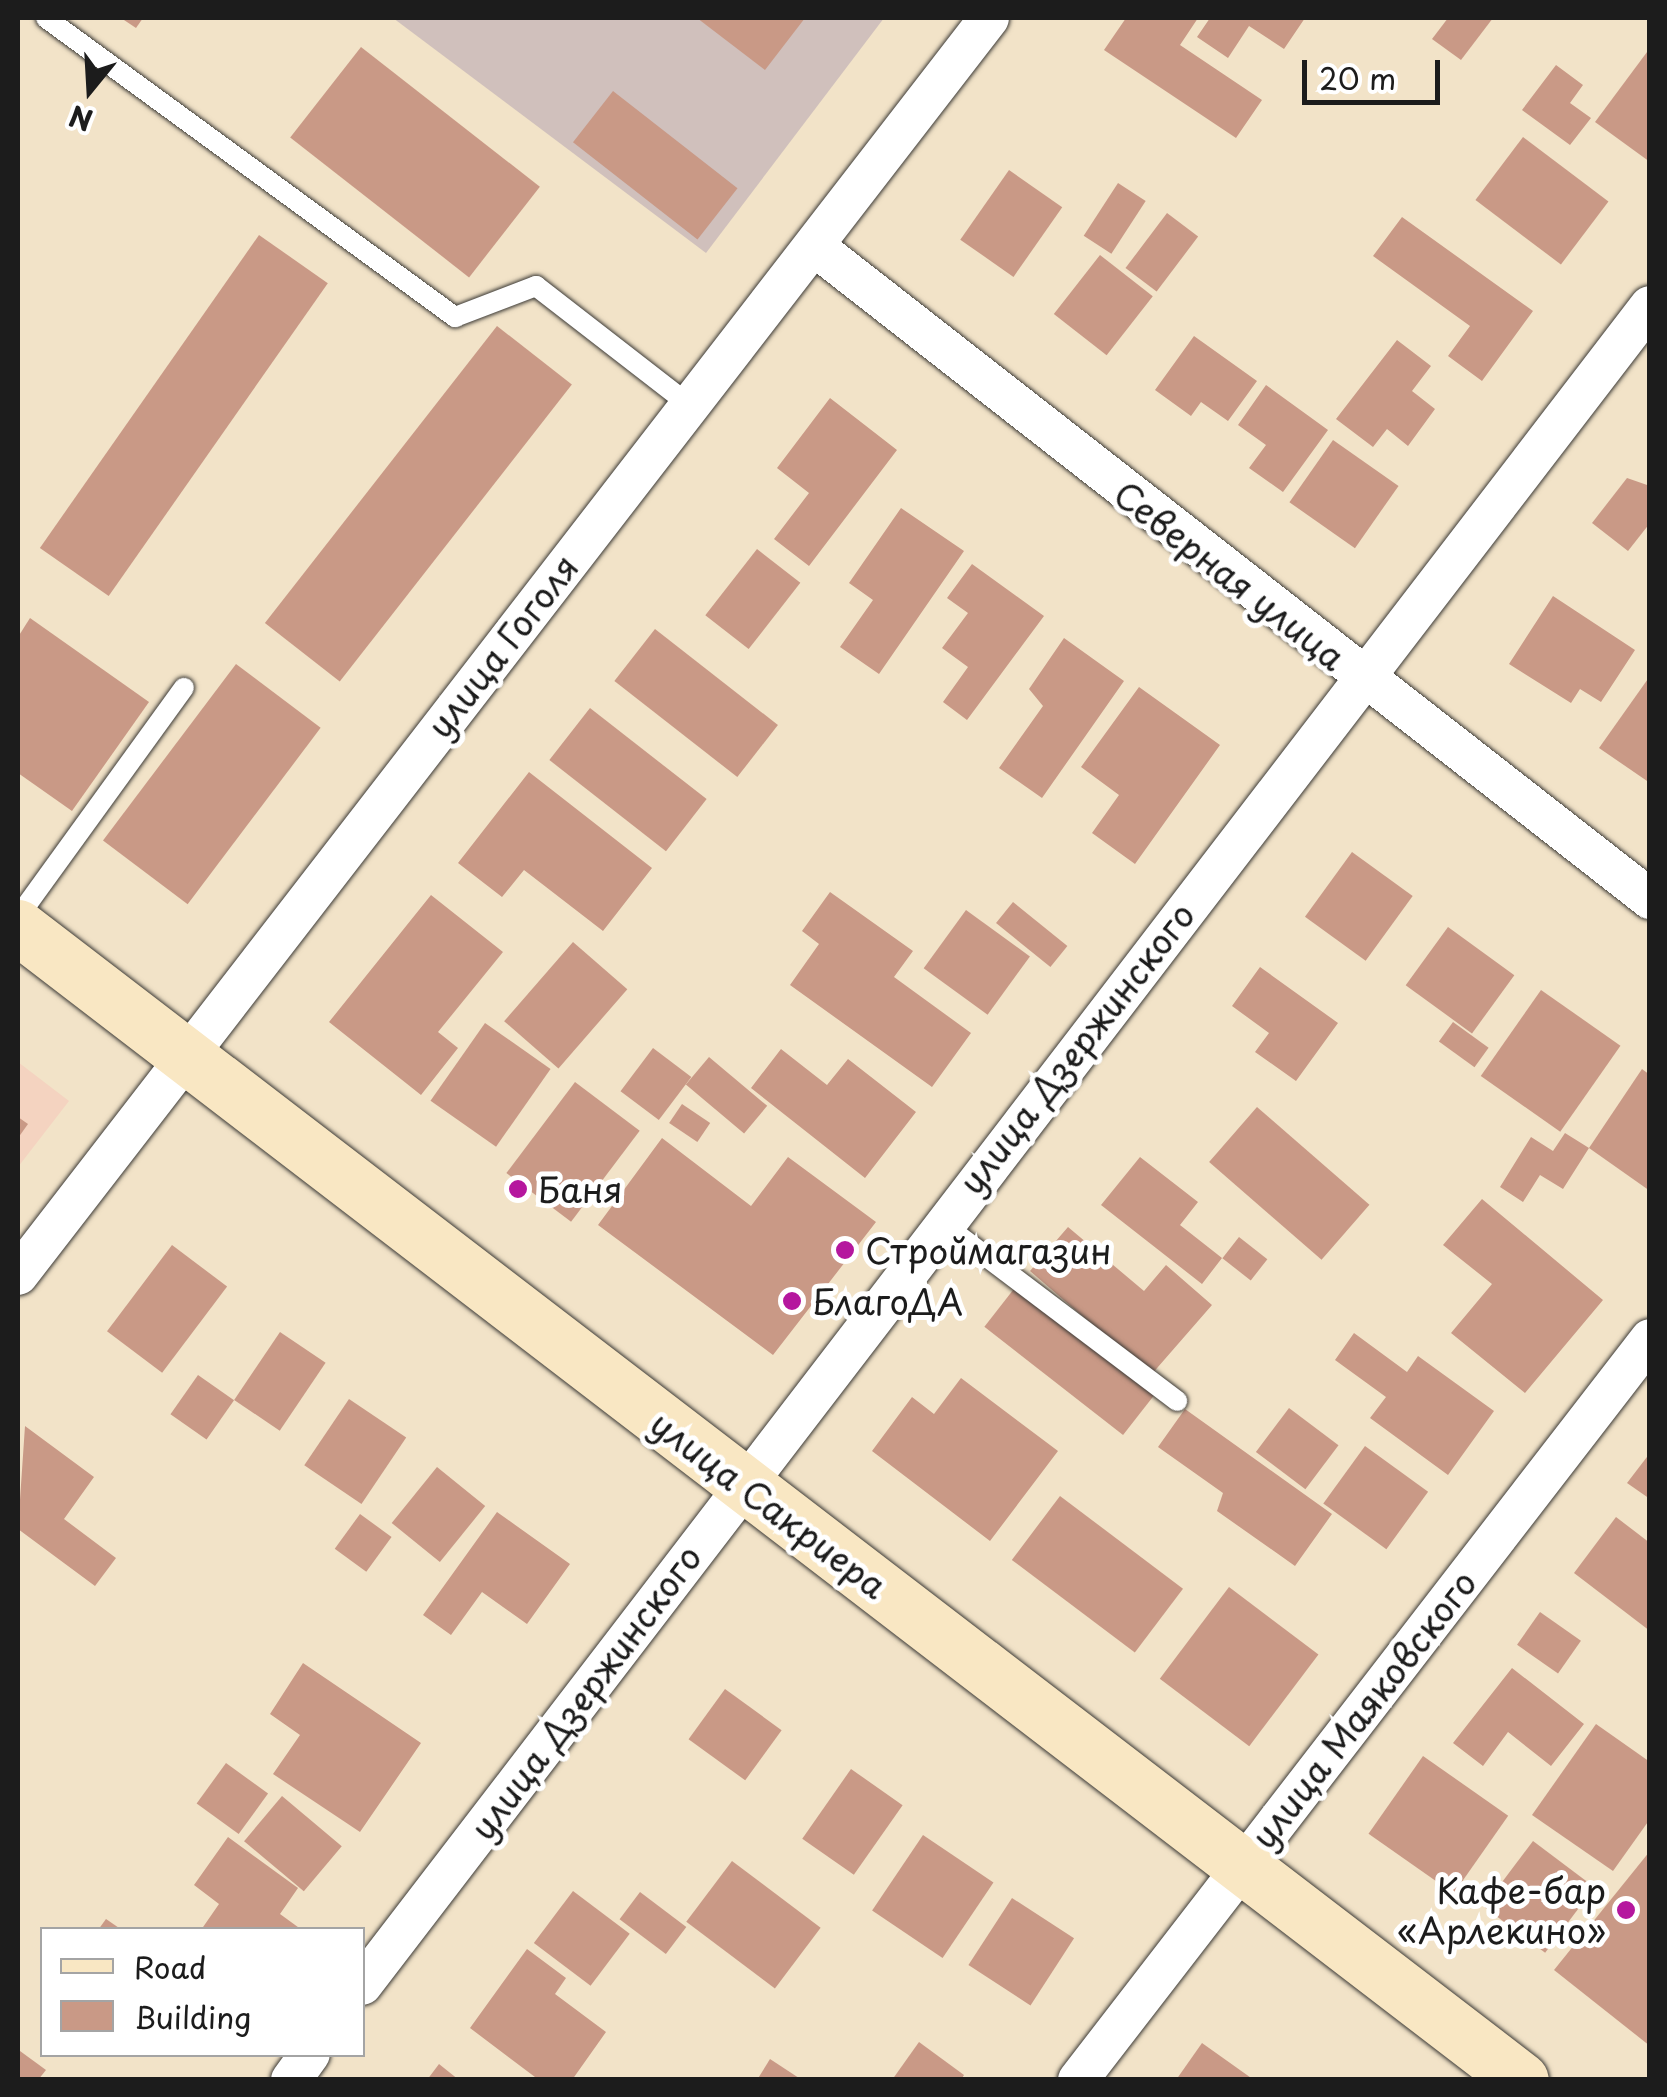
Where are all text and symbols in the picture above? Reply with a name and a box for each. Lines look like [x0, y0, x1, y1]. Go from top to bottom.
north arrow [40, 40, 140, 140]
scale bar [1307, 40, 1444, 102]
text: 20 m [1319, 55, 1396, 100]
text: N [63, 95, 98, 143]
street label: Северная улица [1105, 471, 1355, 679]
street label: улица Гоголя [417, 545, 587, 747]
street label: улица Дзержинского [949, 894, 1203, 1202]
place label: Баня [538, 1168, 623, 1210]
marker: Баня [507, 1178, 529, 1200]
place label: Строймагазин [865, 1229, 1111, 1271]
marker: Строймагазин [834, 1239, 856, 1261]
place label: БлагоДА [812, 1280, 963, 1322]
marker: БлагоДА [781, 1290, 803, 1312]
street label: улица Сакриера [642, 1401, 896, 1607]
street label: улица Дзержинского [460, 1536, 710, 1848]
street label: улица Маяковского [1241, 1561, 1485, 1857]
place label: Кафе-бар «Арлекино» [1397, 1869, 1606, 1951]
marker: Кафе-бар «Арлекино» [1615, 1899, 1637, 1921]
legend [40, 1927, 365, 2057]
text: Road [134, 1944, 207, 1989]
text: Building [134, 1994, 251, 2039]

